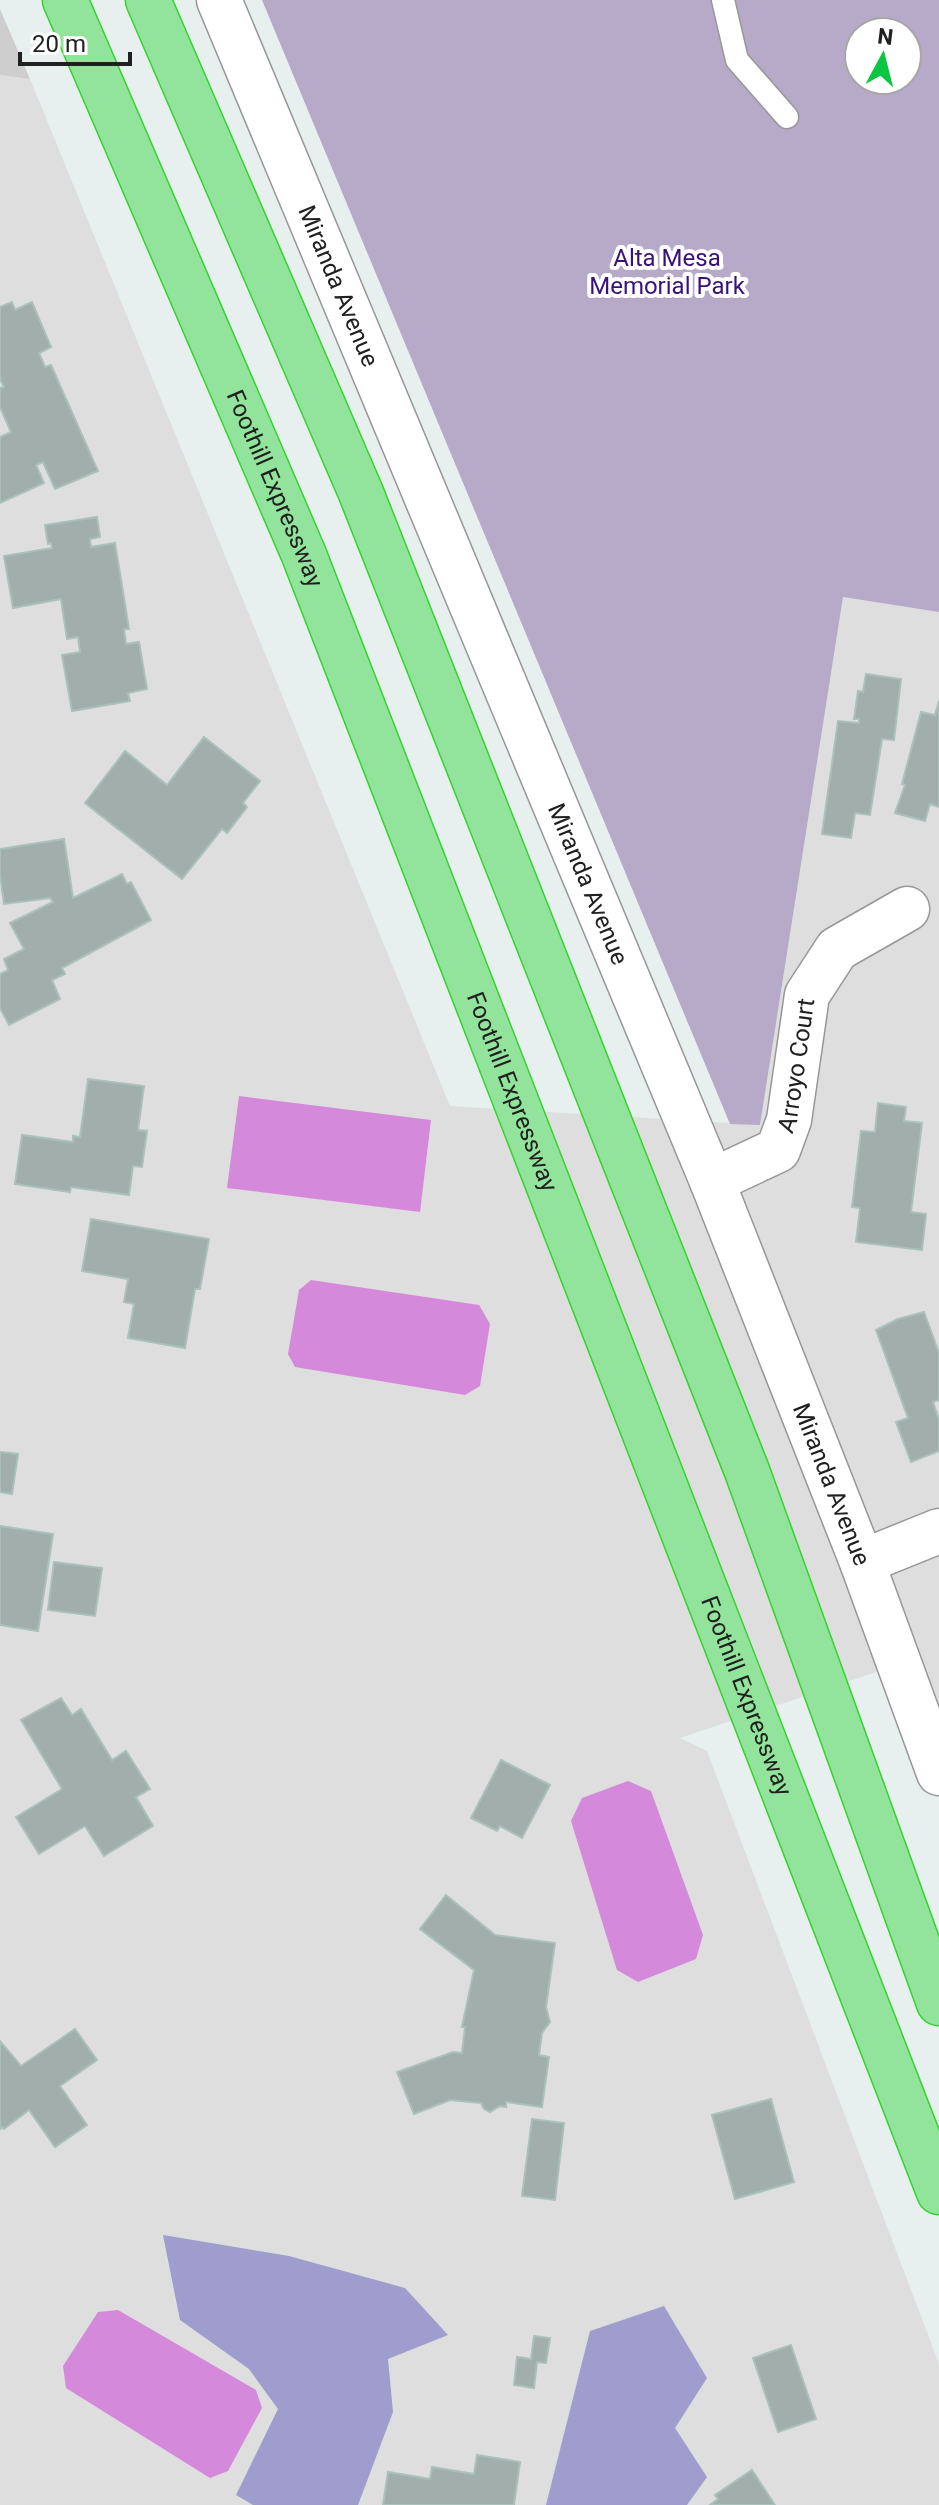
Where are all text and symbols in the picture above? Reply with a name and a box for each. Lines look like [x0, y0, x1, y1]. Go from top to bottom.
scale bar [20, 16, 130, 66]
north arrow [843, 16, 923, 96]
text: N [876, 23, 895, 50]
text: 20 m [32, 30, 86, 58]
street label: Miranda Avenue [292, 201, 384, 371]
park label: Alta Mesa Memorial Park [589, 244, 746, 300]
street label: Foothill Expressway [221, 386, 329, 592]
street label: Miranda Avenue [542, 799, 634, 969]
street label: Foothill Expressway [461, 988, 564, 1196]
street label: Arroyo Court [772, 996, 820, 1137]
street label: Miranda Avenue [787, 1399, 876, 1570]
street label: Foothill Expressway [695, 1592, 798, 1800]

